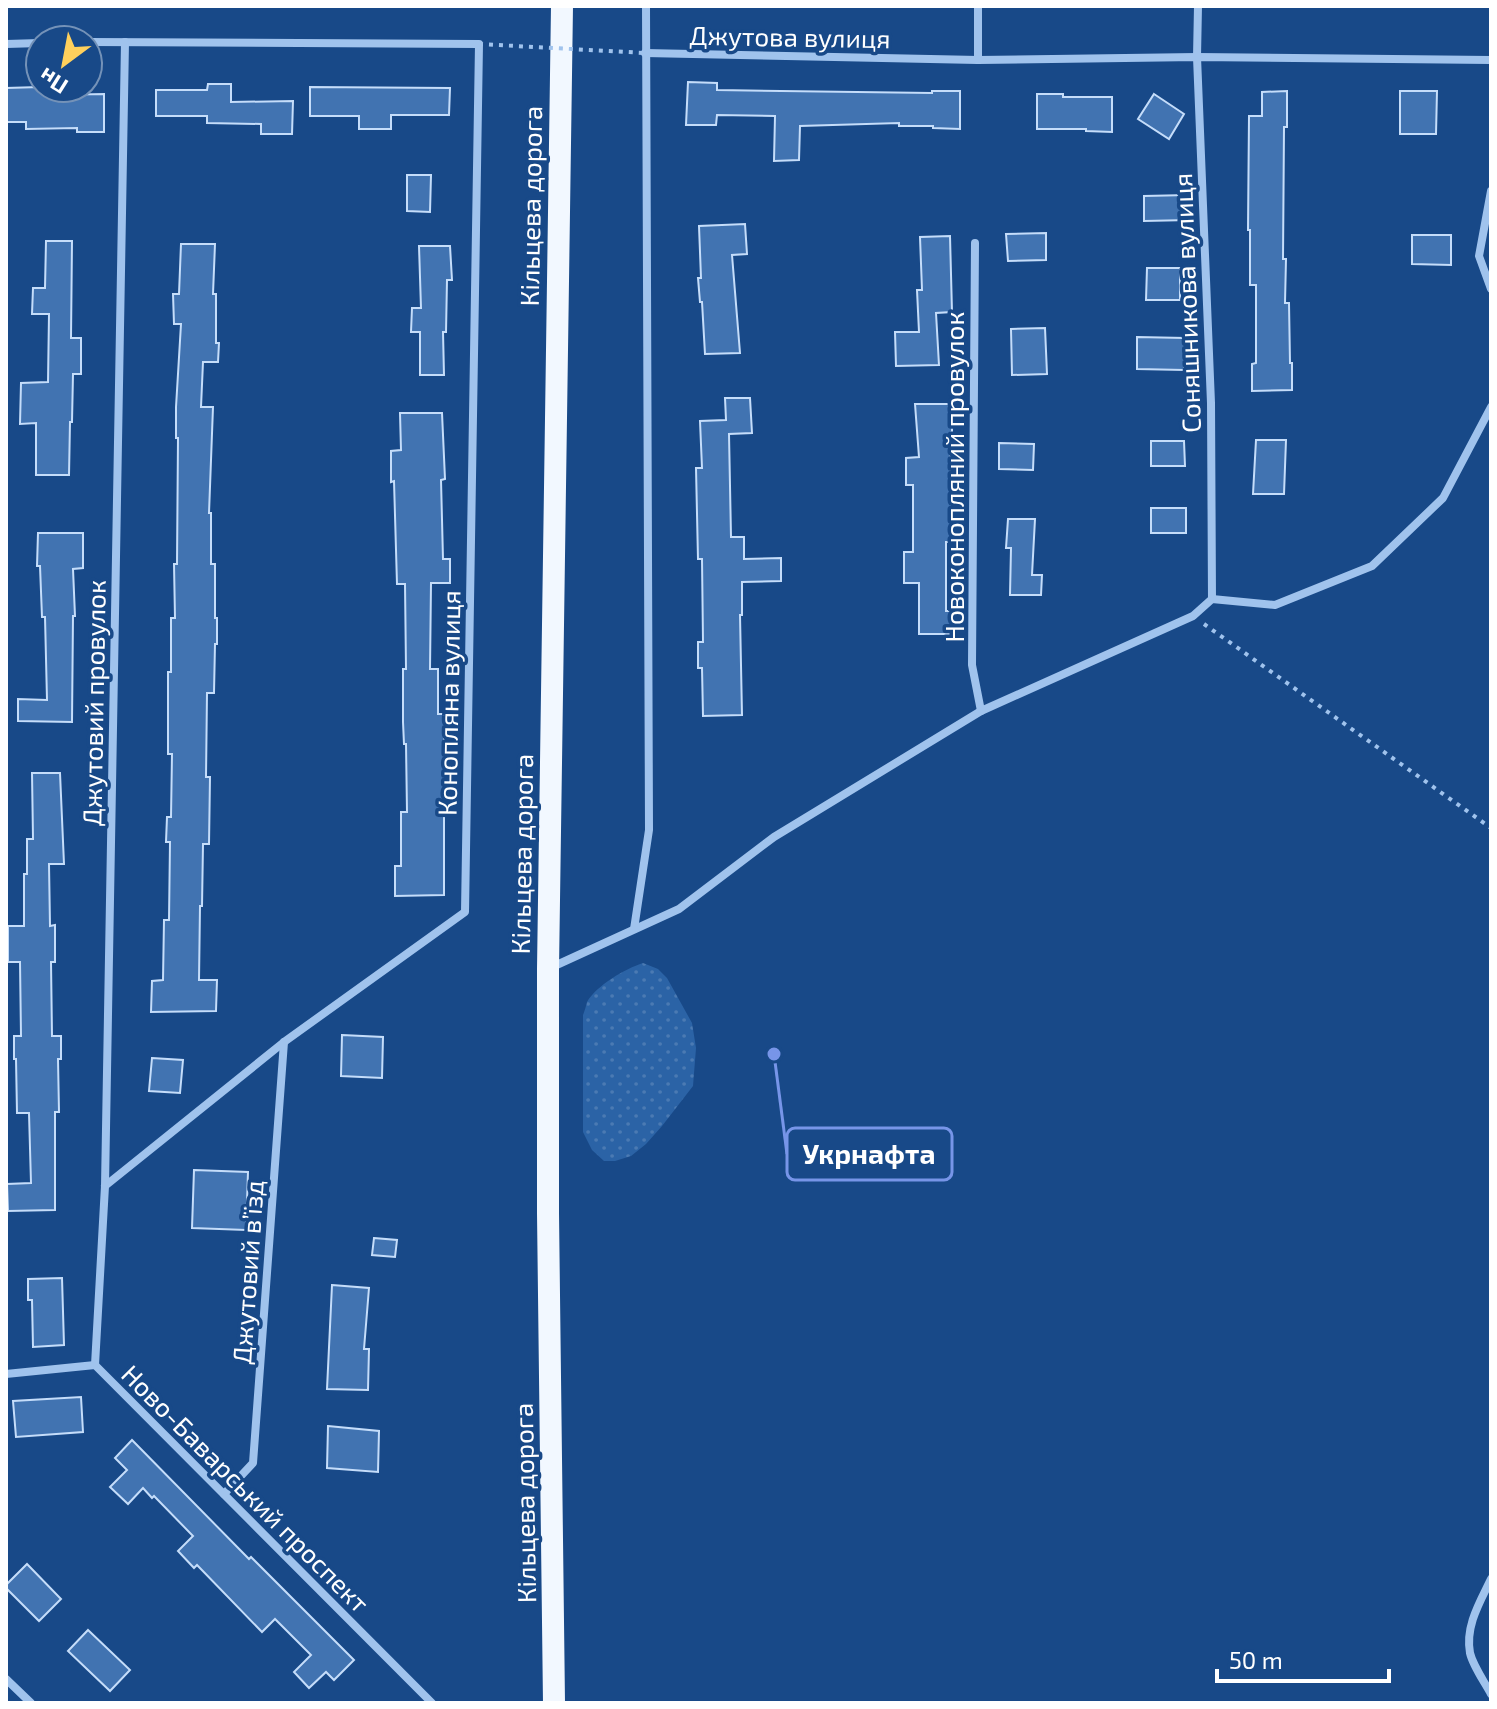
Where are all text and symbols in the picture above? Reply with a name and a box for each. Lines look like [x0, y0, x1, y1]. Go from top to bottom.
street label: Джутова вулиця [689, 19, 891, 54]
north arrow [24, 24, 104, 104]
text: Пн [34, 63, 72, 100]
street label: Кільцева дорога [513, 106, 547, 306]
street label: Соняшникова вулиця [1166, 173, 1207, 433]
street label: Новоконопляний провулок [938, 312, 970, 642]
street label: Джутовий провулок [75, 580, 112, 826]
street label: Конопляна вулиця [431, 590, 466, 816]
street label: Кільцева дорога [504, 754, 538, 954]
callout: Укрнафта [787, 1128, 952, 1180]
text: Укрнафта [803, 1136, 935, 1170]
street label: Джутовий в’їзд [225, 1179, 270, 1365]
street label: Ново-Баварський проспект [116, 1358, 376, 1618]
street label: Кільцева дорога [507, 1403, 541, 1603]
scale bar [1217, 1633, 1389, 1683]
text: 50 m [1229, 1645, 1283, 1674]

